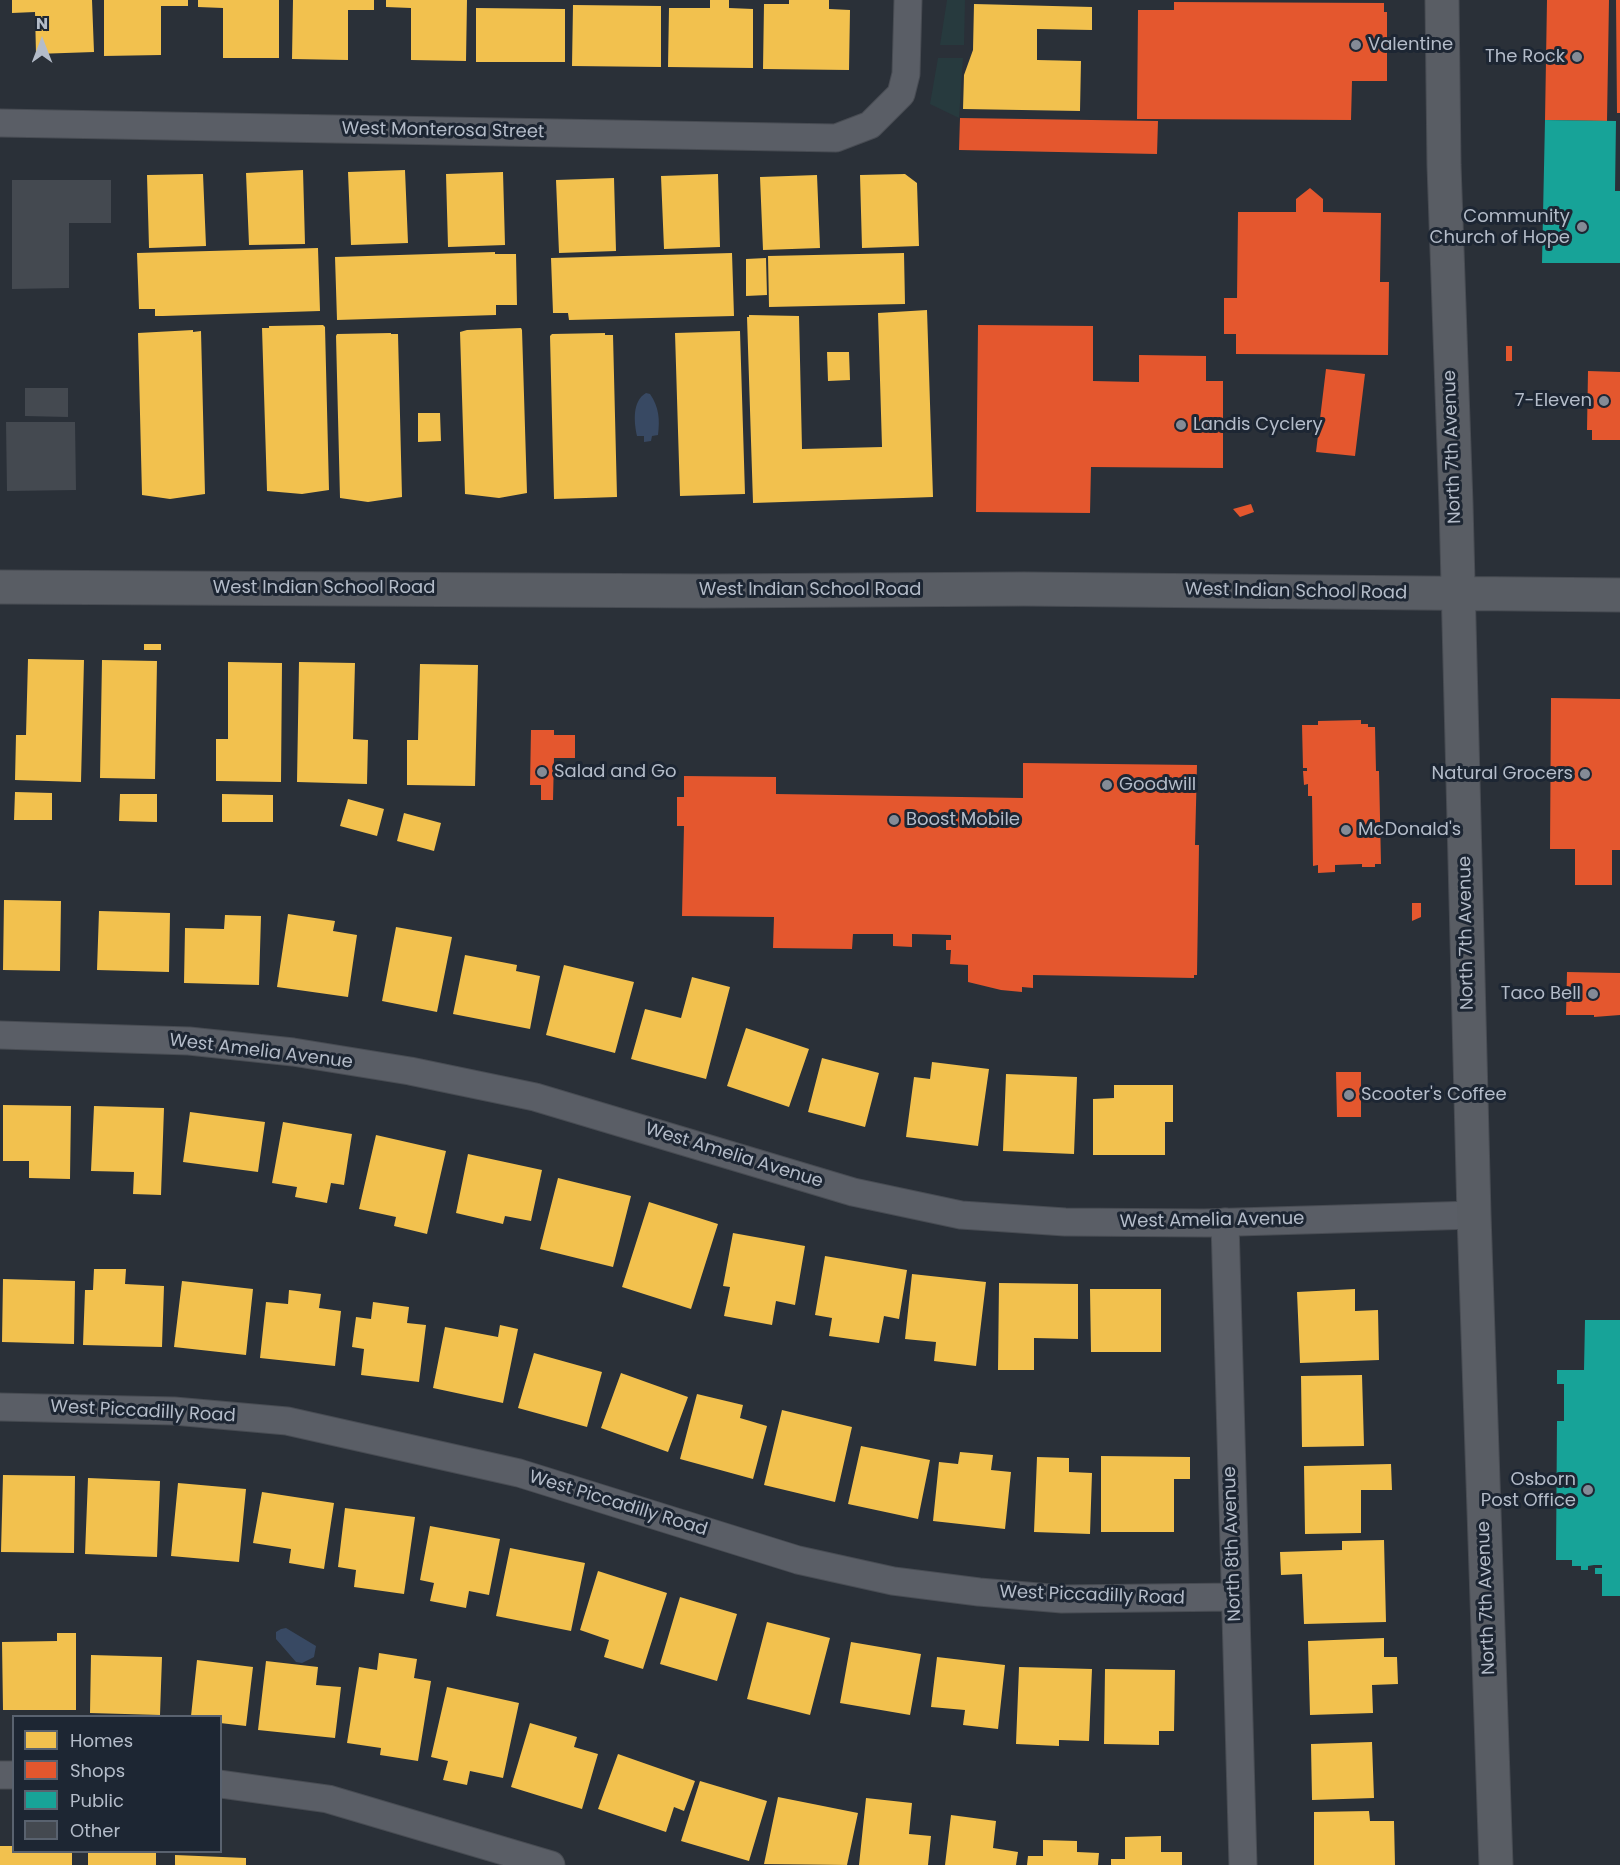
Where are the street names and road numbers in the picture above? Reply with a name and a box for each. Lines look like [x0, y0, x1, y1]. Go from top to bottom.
street label: West Monterosa Street [341, 118, 545, 144]
street label: North 7th Avenue [1440, 370, 1466, 524]
street label: West Indian School Road [213, 577, 435, 599]
street label: West Indian School Road [699, 579, 921, 601]
street label: West Indian School Road [1185, 579, 1407, 605]
street label: North 7th Avenue [1455, 856, 1479, 1010]
street label: West Amelia Avenue [168, 1030, 354, 1074]
street label: West Amelia Avenue [643, 1119, 825, 1193]
street label: West Amelia Avenue [1119, 1209, 1305, 1233]
street label: West Piccadilly Road [50, 1396, 236, 1428]
street label: North 8th Avenue [1219, 1466, 1247, 1622]
street label: West Piccadilly Road [526, 1467, 710, 1541]
street label: North 7th Avenue [1474, 1521, 1500, 1675]
street label: West Piccadilly Road [999, 1582, 1185, 1610]

